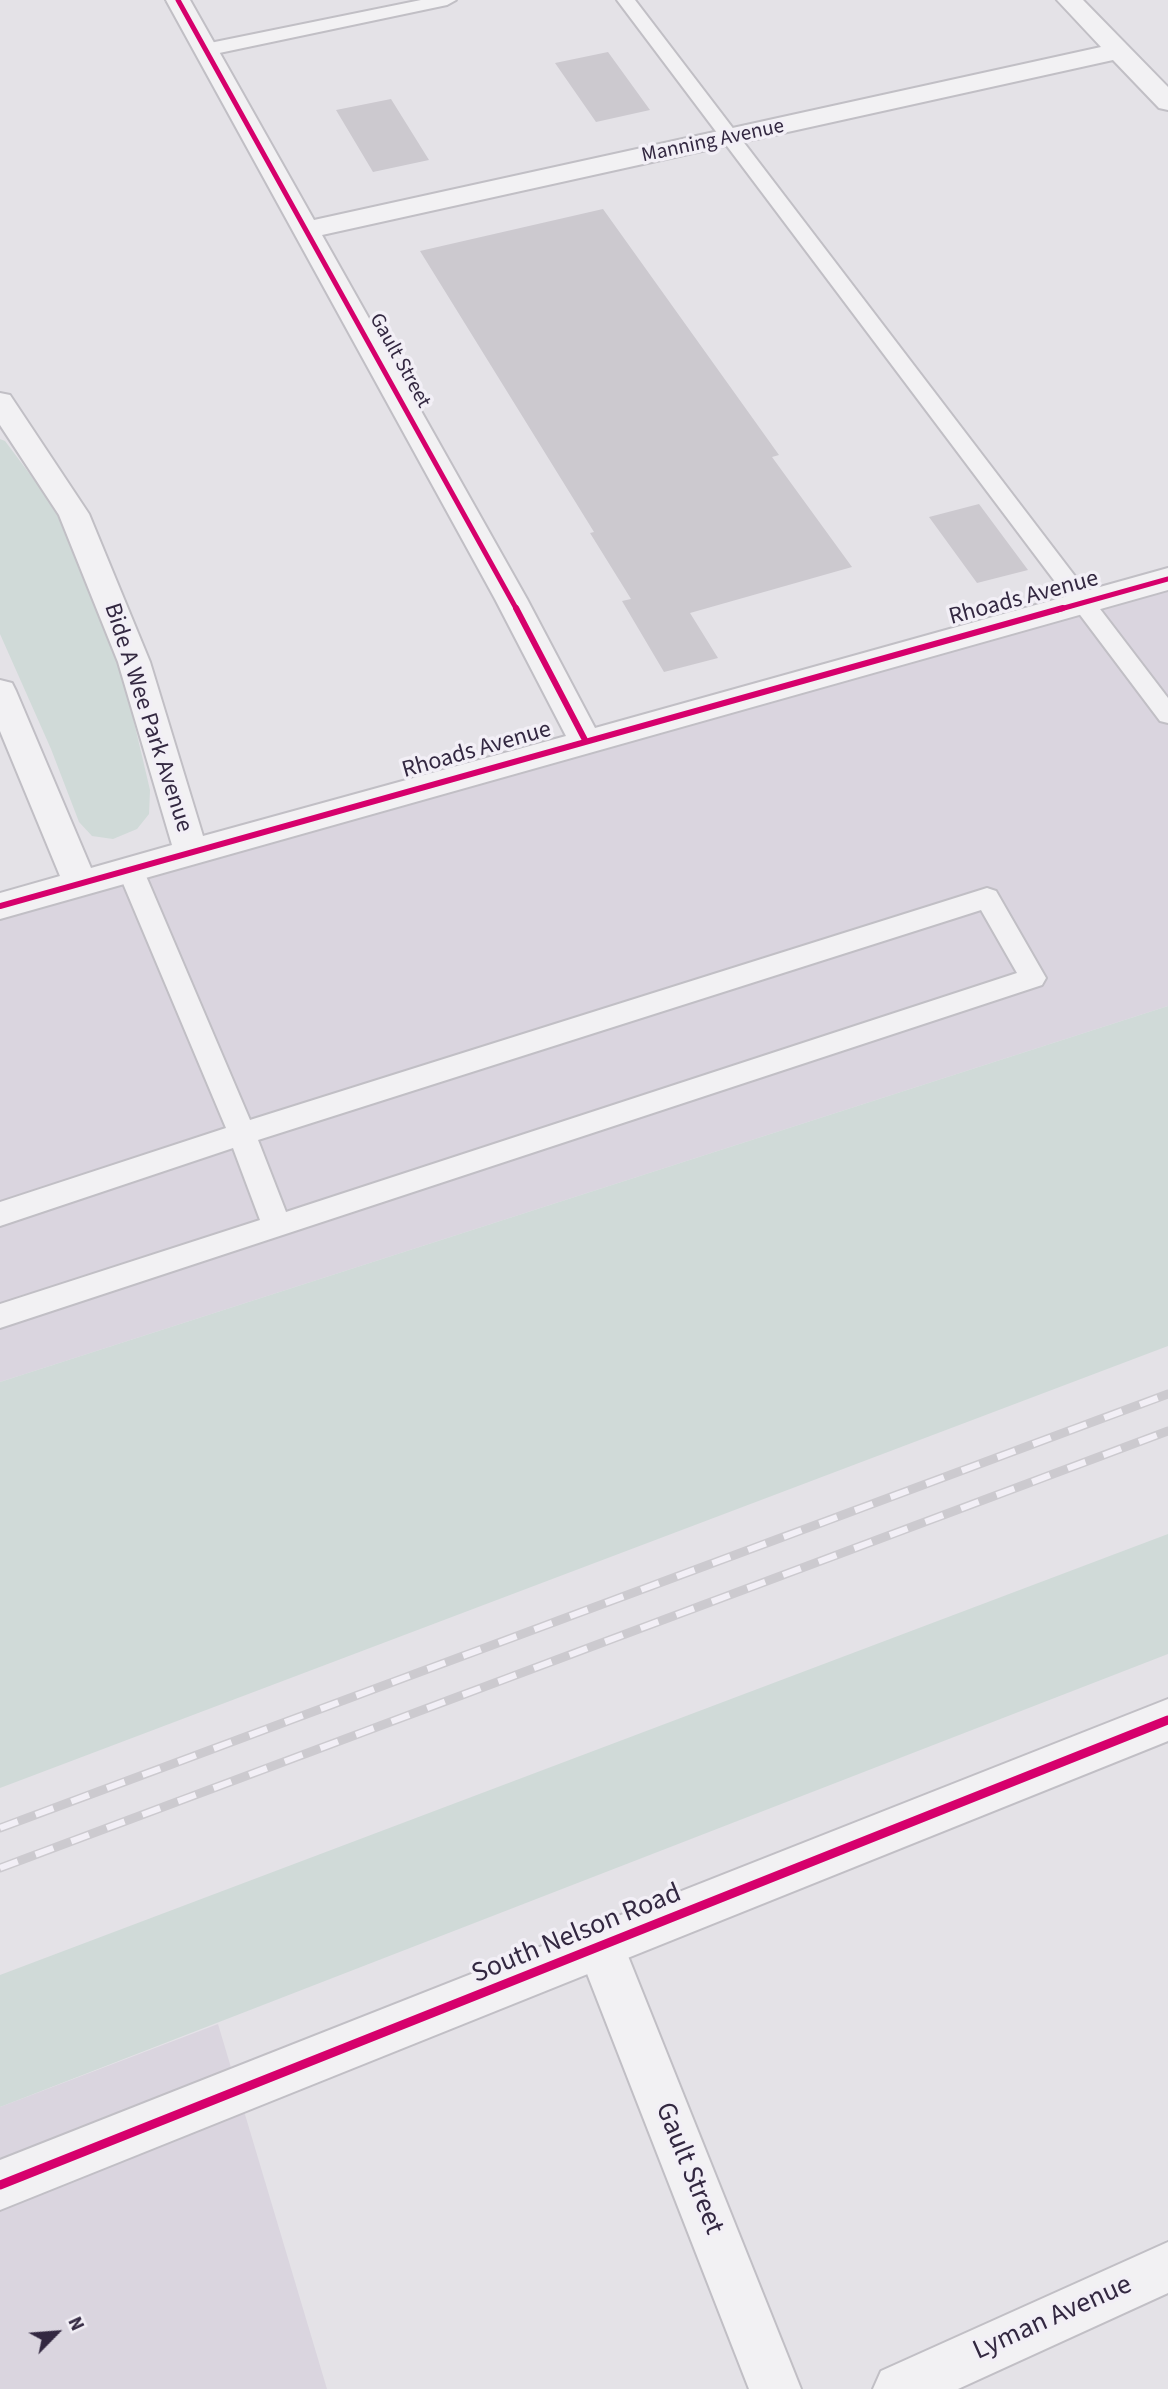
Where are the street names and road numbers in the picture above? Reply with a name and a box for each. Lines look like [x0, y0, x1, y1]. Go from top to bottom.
street label: Manning Avenue [639, 115, 787, 169]
street label: Gault Street [363, 309, 435, 413]
street label: Rhoads Avenue [946, 565, 1102, 633]
street label: Bide A Wee Park Avenue [96, 600, 198, 836]
street label: Rhoads Avenue [399, 716, 555, 786]
street label: South Nelson Road [467, 1878, 687, 1992]
street label: Gault Street [646, 2098, 730, 2240]
street label: Lyman Avenue [968, 2269, 1138, 2369]

